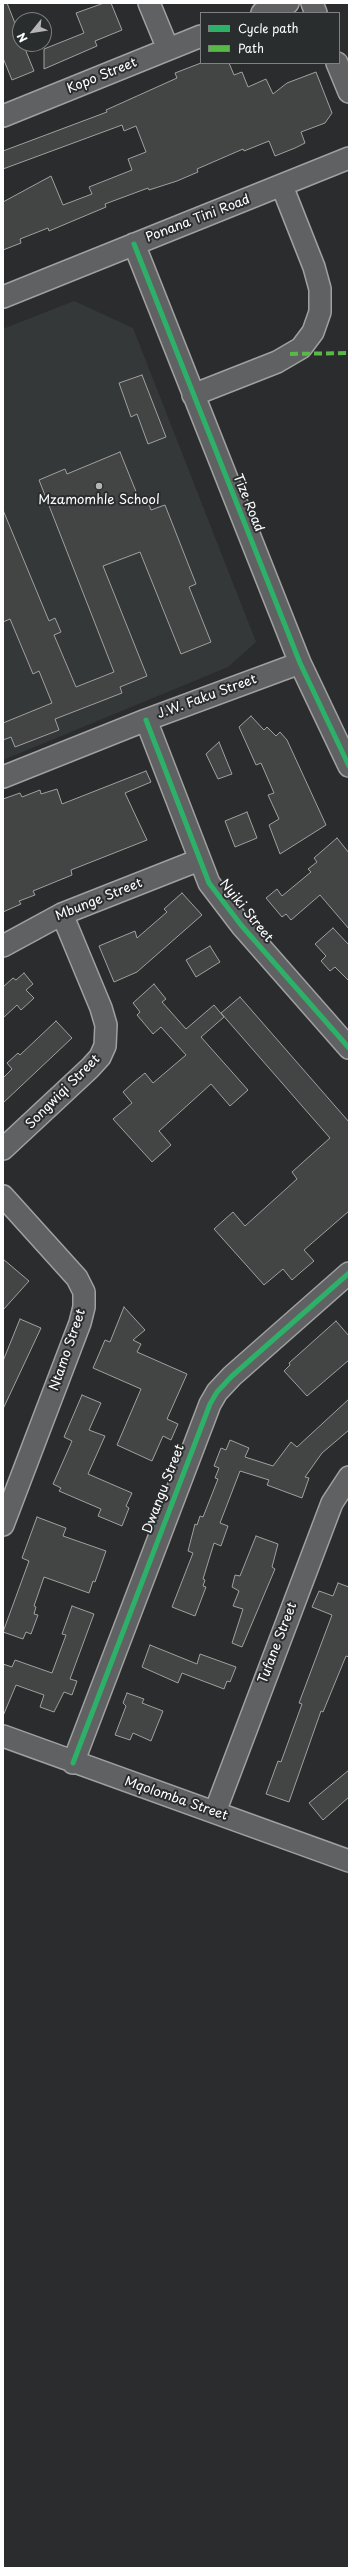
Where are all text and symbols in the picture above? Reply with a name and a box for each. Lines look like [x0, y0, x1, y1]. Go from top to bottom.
north arrow [12, 12, 52, 52]
legend [200, 12, 340, 64]
text: Cycle path [238, 19, 299, 37]
text: N [12, 30, 32, 46]
text: Path [238, 39, 264, 57]
street label: Kopo Street [65, 55, 139, 97]
street label: Ponana Tini Road [144, 192, 252, 246]
street label: Tize Road [229, 472, 267, 534]
marker: Mzamomhle School [94, 481, 104, 491]
place label: Mzamomhle School [38, 492, 160, 508]
street label: J.W. Faku Street [155, 672, 259, 722]
street label: Mbunge Street [53, 875, 145, 925]
street label: Nyiki Street [216, 876, 276, 946]
street label: Songwiqi Street [23, 1052, 103, 1132]
street label: Ntamo Street [47, 1307, 89, 1393]
street label: Dwangu Street [140, 1442, 188, 1536]
street label: Tufane Street [255, 1600, 301, 1686]
street label: Mqolomba Street [122, 1774, 230, 1824]

